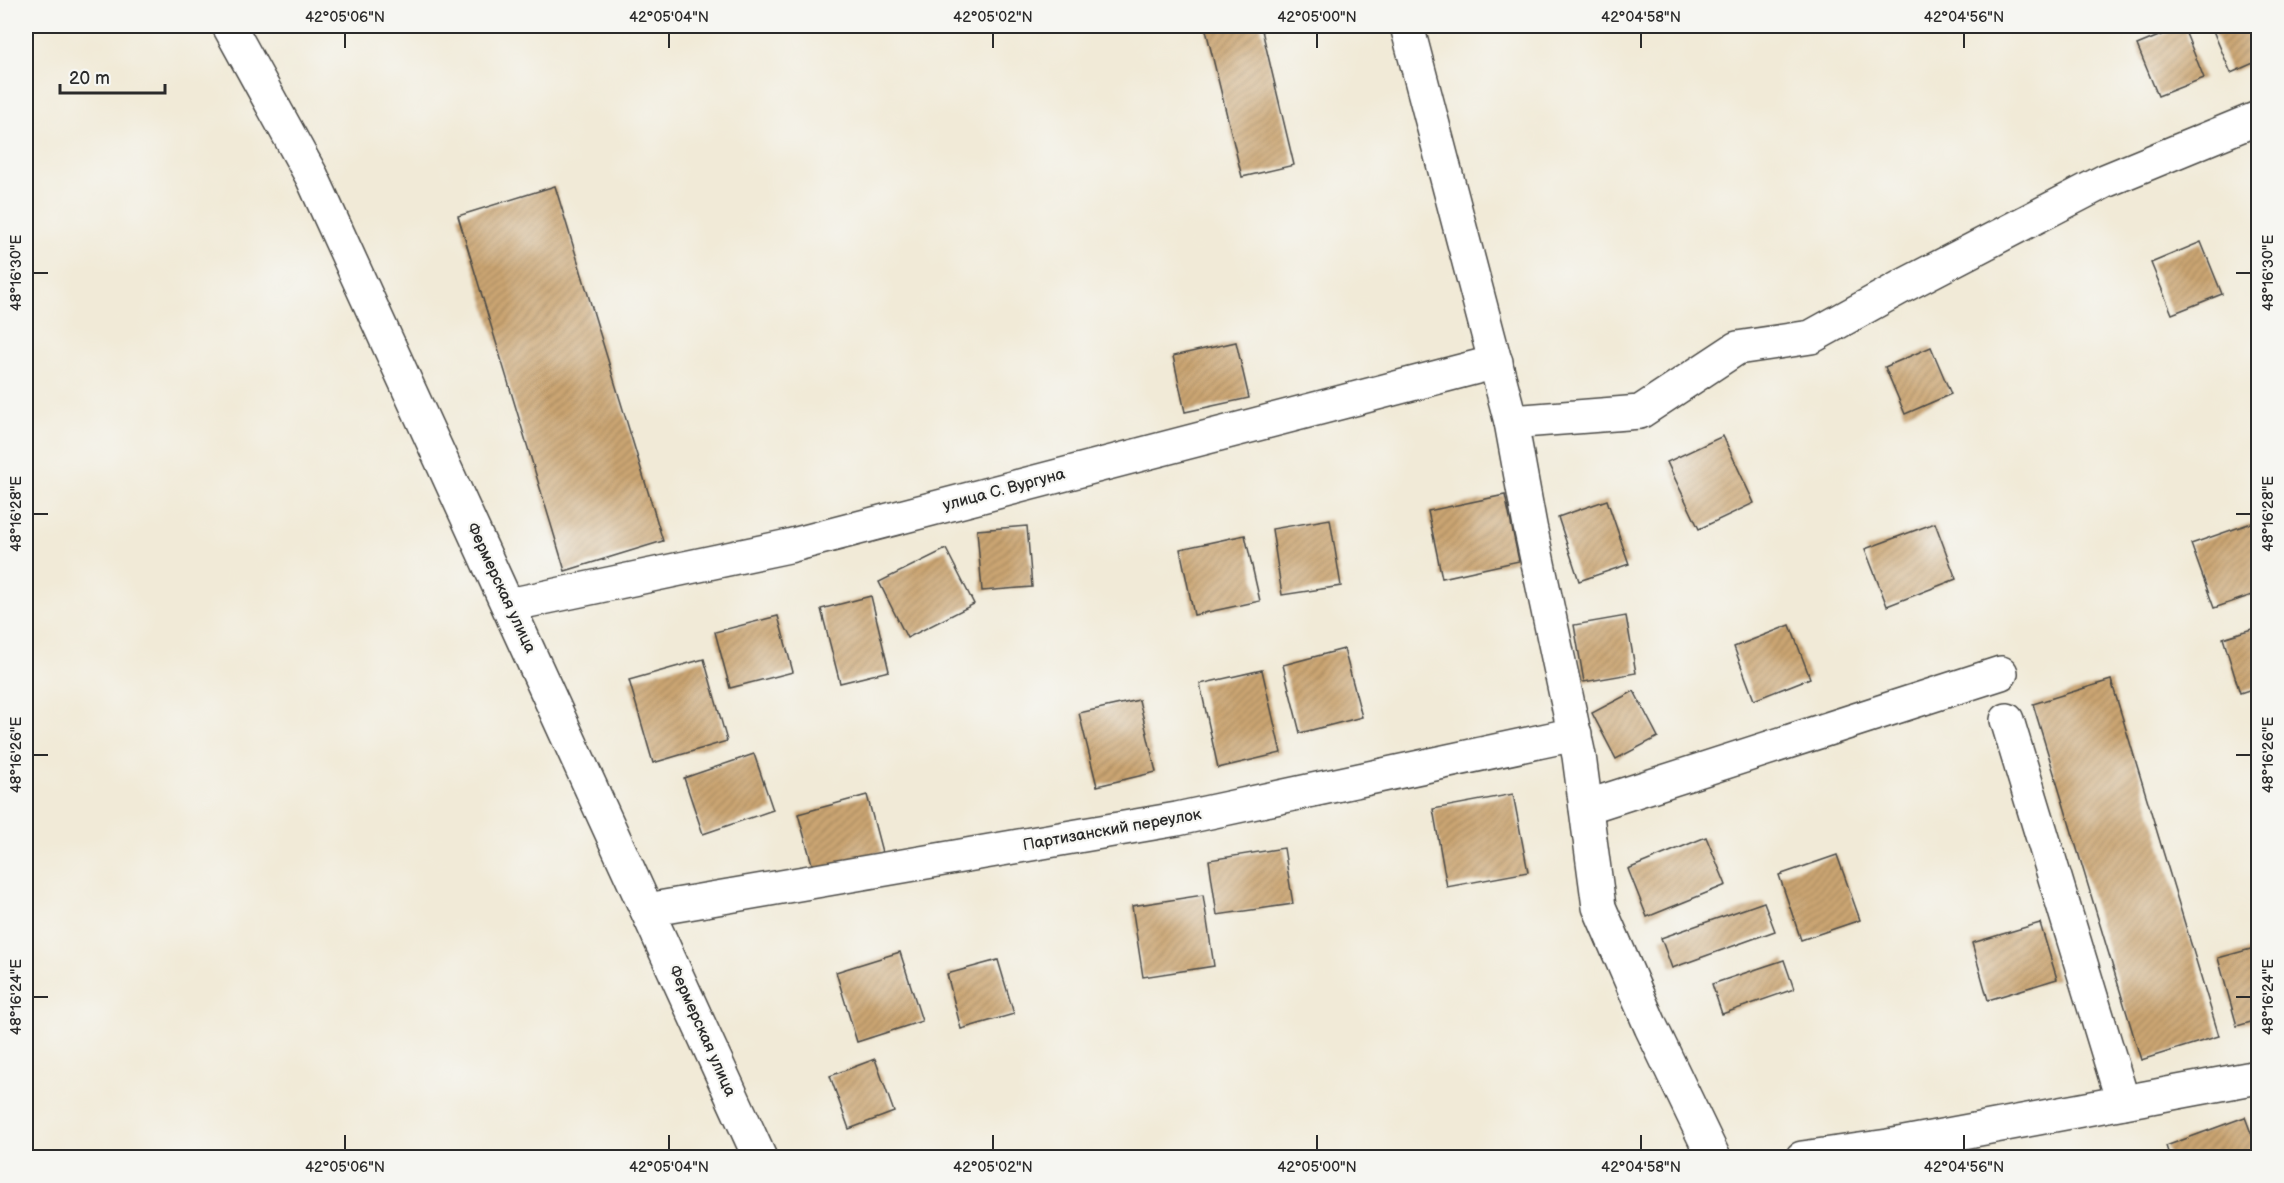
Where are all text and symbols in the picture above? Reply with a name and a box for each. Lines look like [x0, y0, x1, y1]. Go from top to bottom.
text: 42°05'06"N [305, 8, 385, 27]
text: 42°05'04"N [629, 8, 709, 27]
text: 42°05'02"N [953, 8, 1033, 27]
text: 42°05'00"N [1277, 8, 1357, 27]
text: 42°04'58"N [1601, 8, 1681, 27]
text: 42°04'56"N [1924, 8, 2004, 27]
scale bar [60, 57, 165, 95]
text: 20 m [69, 68, 110, 89]
text: 48°16'30"E [7, 235, 26, 311]
text: 48°16'30"E [2259, 235, 2278, 311]
street label: улица С. Вургуна [941, 464, 1068, 515]
text: 48°16'28"E [7, 476, 26, 552]
text: 48°16'28"E [2259, 476, 2278, 552]
street label: Фермерская улица [462, 520, 540, 657]
text: 48°16'26"E [7, 717, 26, 793]
text: 48°16'26"E [2259, 717, 2278, 793]
street label: Партизанский переулок [1021, 805, 1203, 855]
text: 48°16'24"E [7, 959, 26, 1035]
text: 48°16'24"E [2259, 959, 2278, 1035]
street label: Фермерская улица [664, 962, 740, 1100]
text: 42°05'06"N [305, 1158, 385, 1177]
text: 42°05'04"N [629, 1158, 709, 1177]
text: 42°05'02"N [953, 1158, 1033, 1177]
text: 42°05'00"N [1277, 1158, 1357, 1177]
text: 42°04'58"N [1601, 1158, 1681, 1177]
text: 42°04'56"N [1924, 1158, 2004, 1177]

